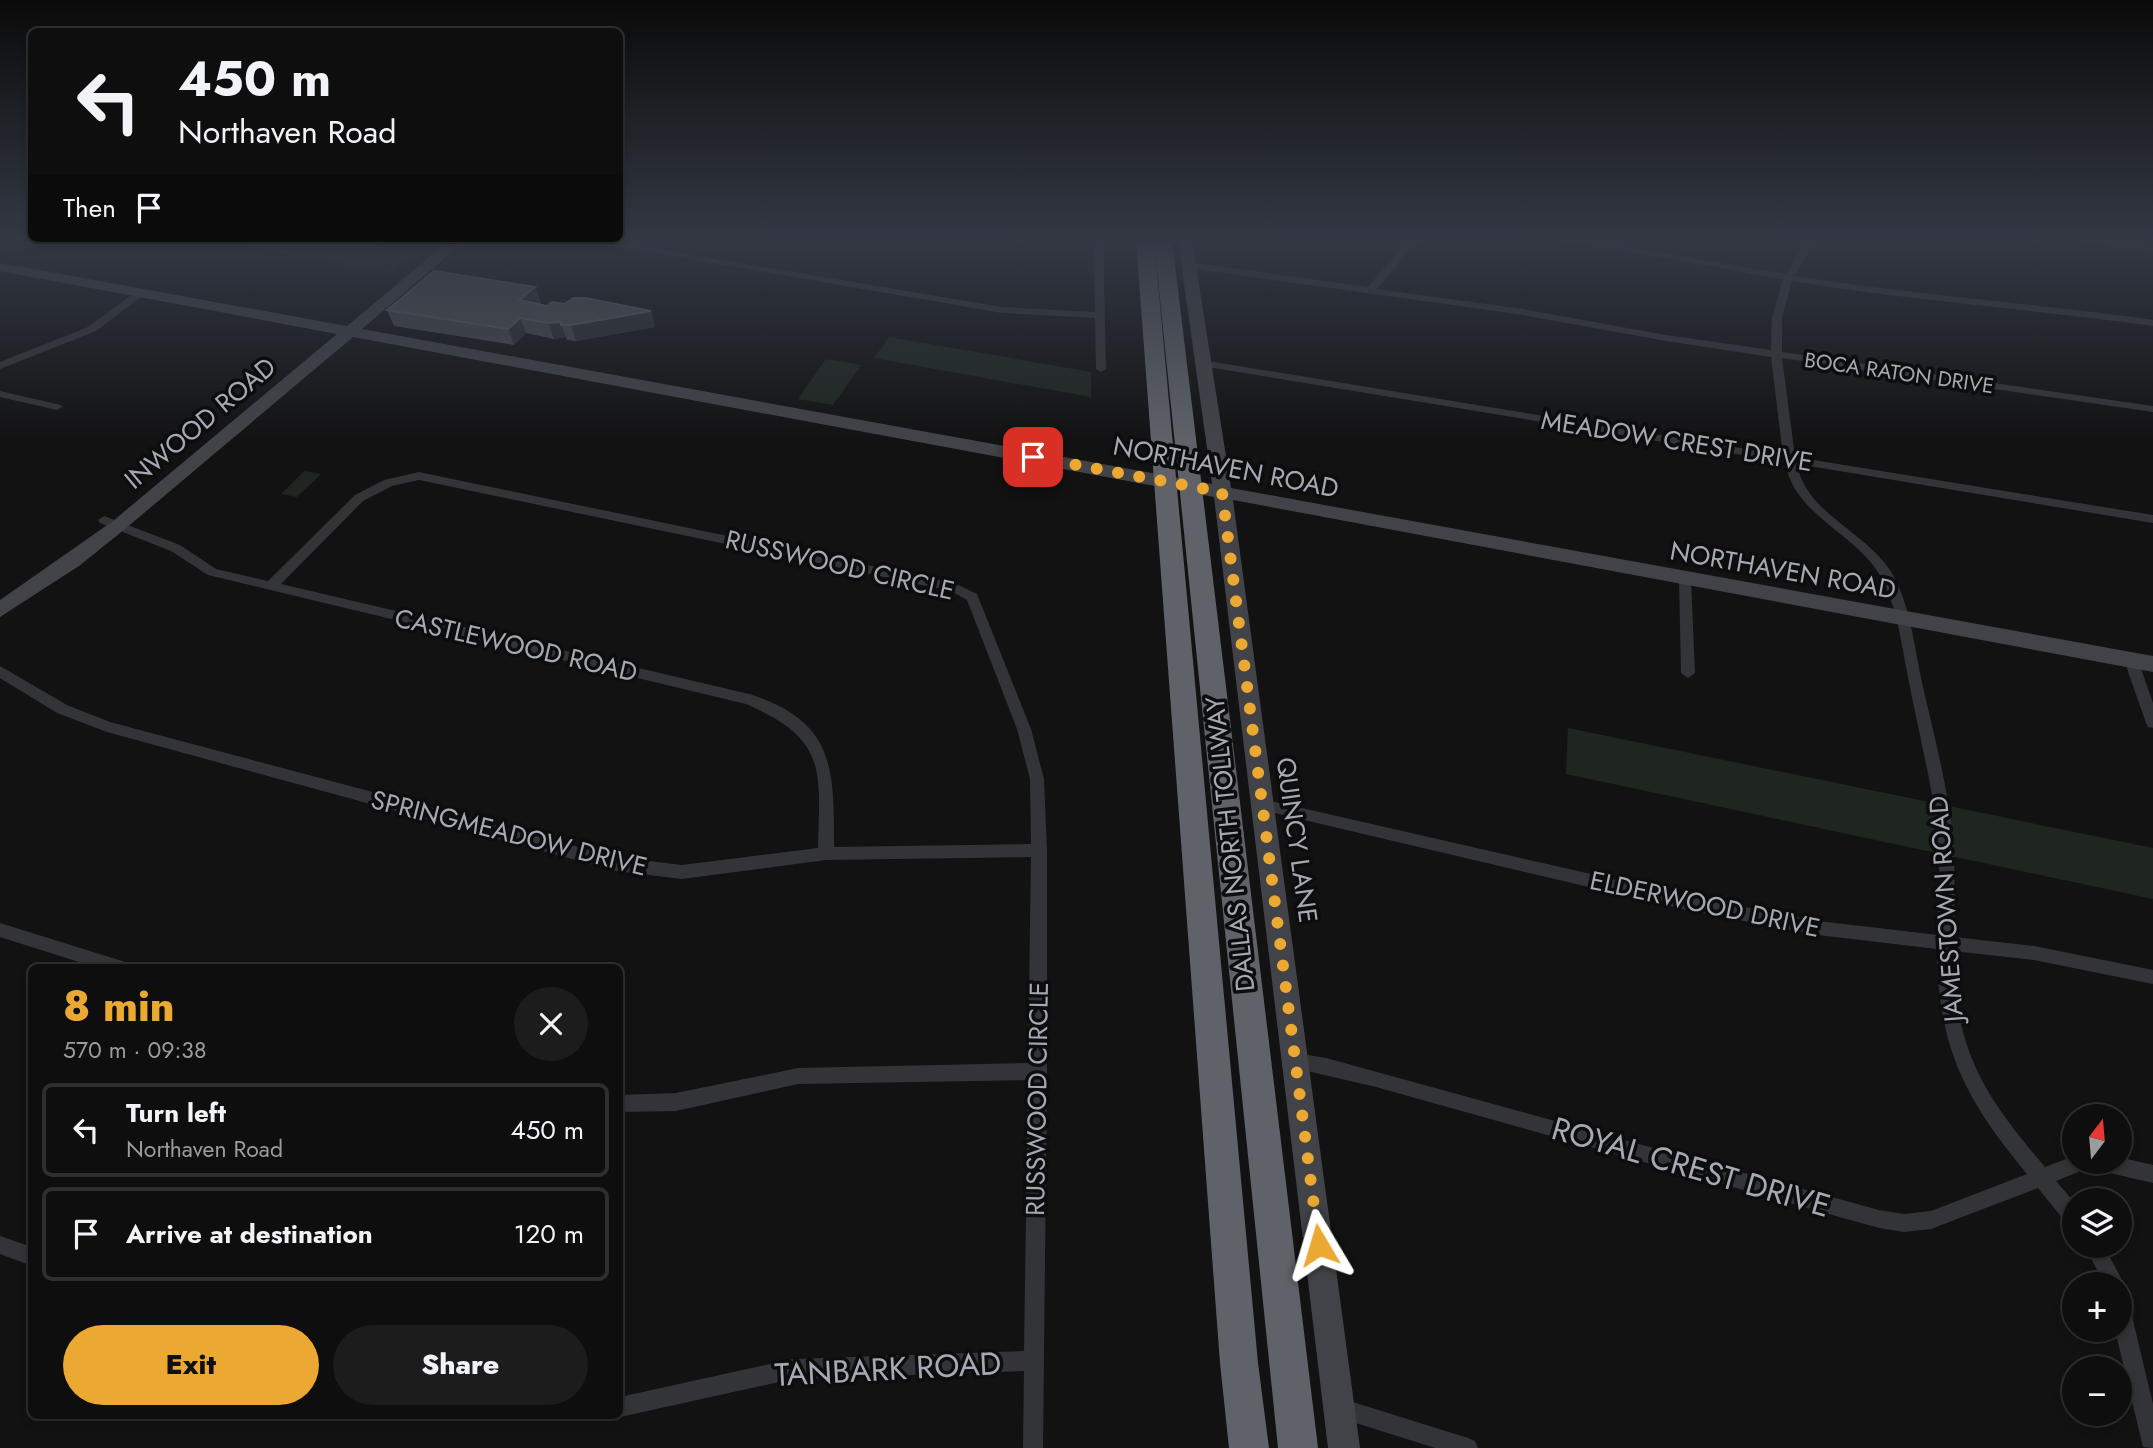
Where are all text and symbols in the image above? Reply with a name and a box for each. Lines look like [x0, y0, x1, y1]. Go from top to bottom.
text: 450 m [178, 44, 331, 114]
icon: left [63, 56, 154, 147]
text: Northaven Road [178, 109, 396, 155]
text: Then [63, 189, 116, 227]
icon: arrive [130, 189, 168, 227]
street label: BOCA RATON DRIVE [1802, 345, 1996, 401]
street label: INWOOD ROAD [116, 348, 284, 498]
street label: MEADOW CREST DRIVE [1539, 401, 1815, 481]
street label: NORTHAVEN ROAD [1110, 426, 1342, 508]
pin [1003, 427, 1063, 487]
icon: arrive [1014, 438, 1052, 476]
street label: RUSSWOOD CIRCLE [722, 520, 958, 610]
street label: NORTHAVEN ROAD [1667, 531, 1899, 609]
street label: CASTLEWOOD ROAD [391, 599, 641, 691]
street label: DALLAS NORTH TOLLWAY [1196, 694, 1264, 993]
street label: QUINCY LANE [1267, 755, 1327, 925]
street label: SPRINGMEADOW DRIVE [367, 780, 651, 886]
street label: JAMESTOWN ROAD [1919, 795, 1973, 1026]
street label: ELDERWOOD DRIVE [1586, 861, 1824, 947]
text: 8 min [63, 976, 174, 1037]
street label: RUSSWOOD CIRCLE [1016, 982, 1058, 1216]
button: close [514, 987, 588, 1061]
text: 570 m · 09:38 [63, 1033, 206, 1067]
text: Turn left [126, 1094, 226, 1132]
north arrow [2062, 1104, 2132, 1174]
map controls [2062, 1104, 2132, 1426]
street label: ROYAL CREST DRIVE [1546, 1105, 1836, 1229]
icon: left [67, 1111, 105, 1149]
text: 450 m [510, 1111, 584, 1149]
text: Northaven Road [126, 1132, 283, 1166]
button: layers [2062, 1188, 2132, 1258]
position arrow [1282, 1208, 1356, 1282]
icon: arrive [67, 1215, 105, 1253]
text: Arrive at destination [126, 1215, 373, 1253]
text: 120 m [514, 1215, 584, 1253]
button: + [2062, 1272, 2132, 1342]
button: Exit [63, 1325, 319, 1405]
button: Share [333, 1325, 588, 1405]
street label: TANBARK ROAD [774, 1340, 1002, 1398]
button: − [2062, 1356, 2132, 1426]

